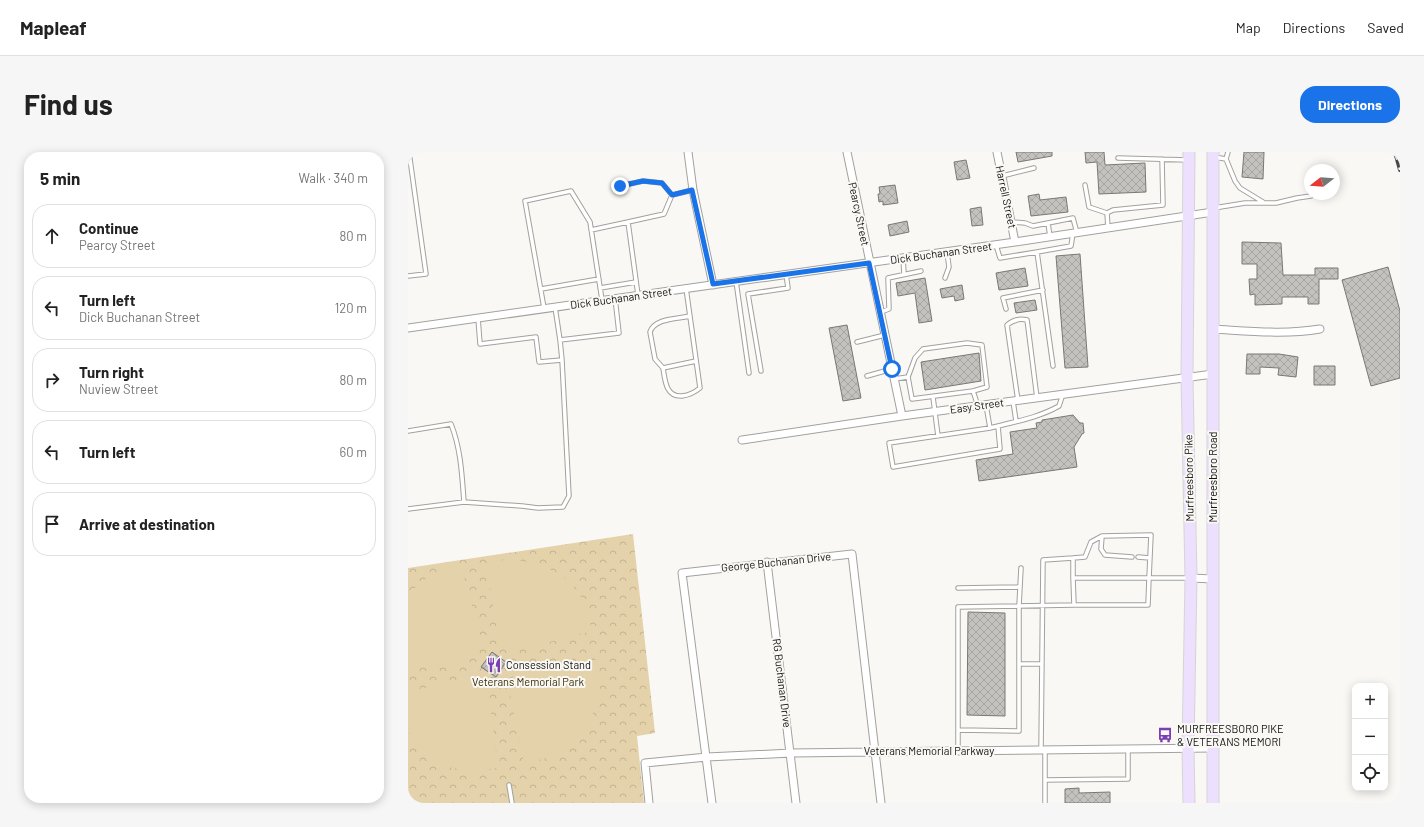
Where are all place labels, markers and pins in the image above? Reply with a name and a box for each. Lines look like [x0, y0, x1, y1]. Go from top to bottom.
restaurant icon: Consession Stand [485, 656, 503, 674]
place label: Consession Stand [506, 658, 591, 671]
place label: MURFREESBORO PIKE & VETERANS MEMORI [1177, 722, 1284, 748]
bus stop icon: MURFREESBORO PIKE & VETERANS MEMORI [1156, 726, 1174, 744]

